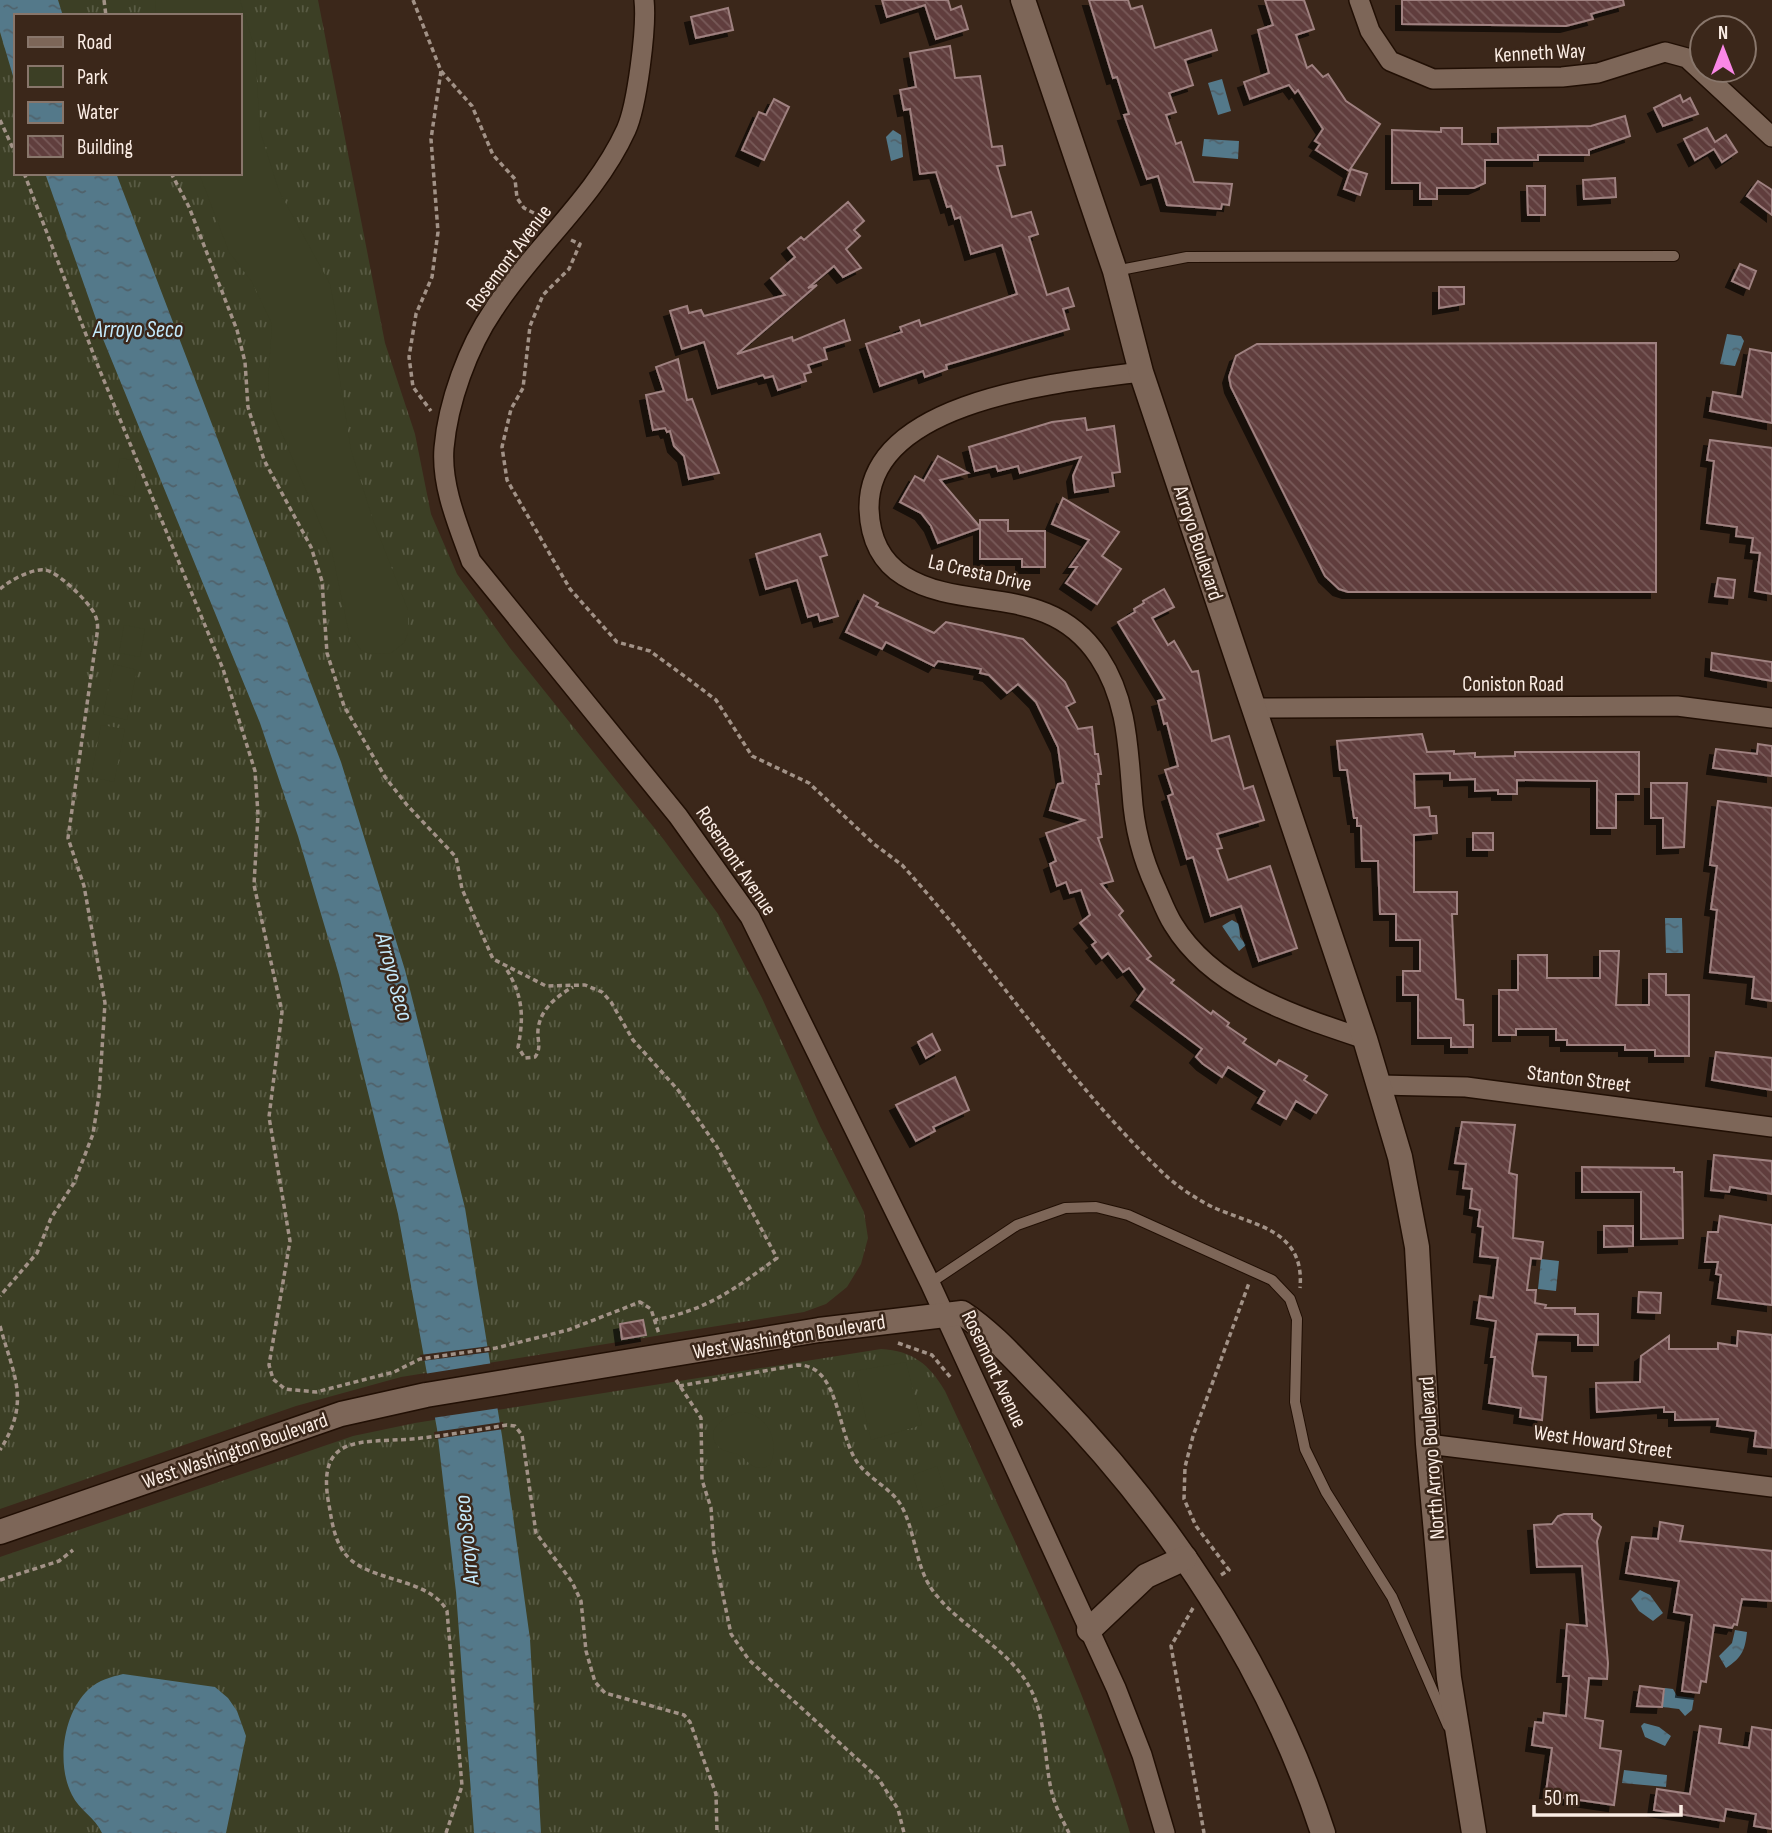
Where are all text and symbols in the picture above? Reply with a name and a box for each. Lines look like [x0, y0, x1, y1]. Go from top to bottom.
legend [14, 14, 242, 175]
north arrow [1688, 14, 1758, 84]
text: N [1718, 22, 1728, 45]
text: Road [77, 30, 112, 55]
street label: Kenneth Way [1494, 38, 1586, 68]
text: Park [77, 65, 108, 90]
text: Water [77, 100, 119, 125]
text: Building [77, 135, 133, 160]
street label: Rosemont Avenue [461, 200, 557, 316]
water label: Arroyo Seco [92, 316, 184, 344]
street label: Arroyo Boulevard [1167, 482, 1228, 603]
street label: La Cresta Drive [926, 549, 1034, 597]
street label: Coniston Road [1462, 672, 1564, 697]
street label: Rosemont Avenue [690, 802, 782, 920]
water label: Arroyo Seco [369, 929, 419, 1025]
street label: Stanton Street [1526, 1060, 1632, 1098]
street label: Rosemont Avenue [956, 1306, 1032, 1432]
street label: West Washington Boulevard [691, 1309, 887, 1365]
street label: North Arroyo Boulevard [1414, 1376, 1450, 1540]
street label: West Washington Boulevard [139, 1408, 331, 1494]
street label: West Howard Street [1532, 1420, 1674, 1464]
water label: Arroyo Seco [448, 1493, 486, 1587]
scale bar [1534, 1773, 1681, 1817]
text: 50 m [1544, 1786, 1579, 1811]

